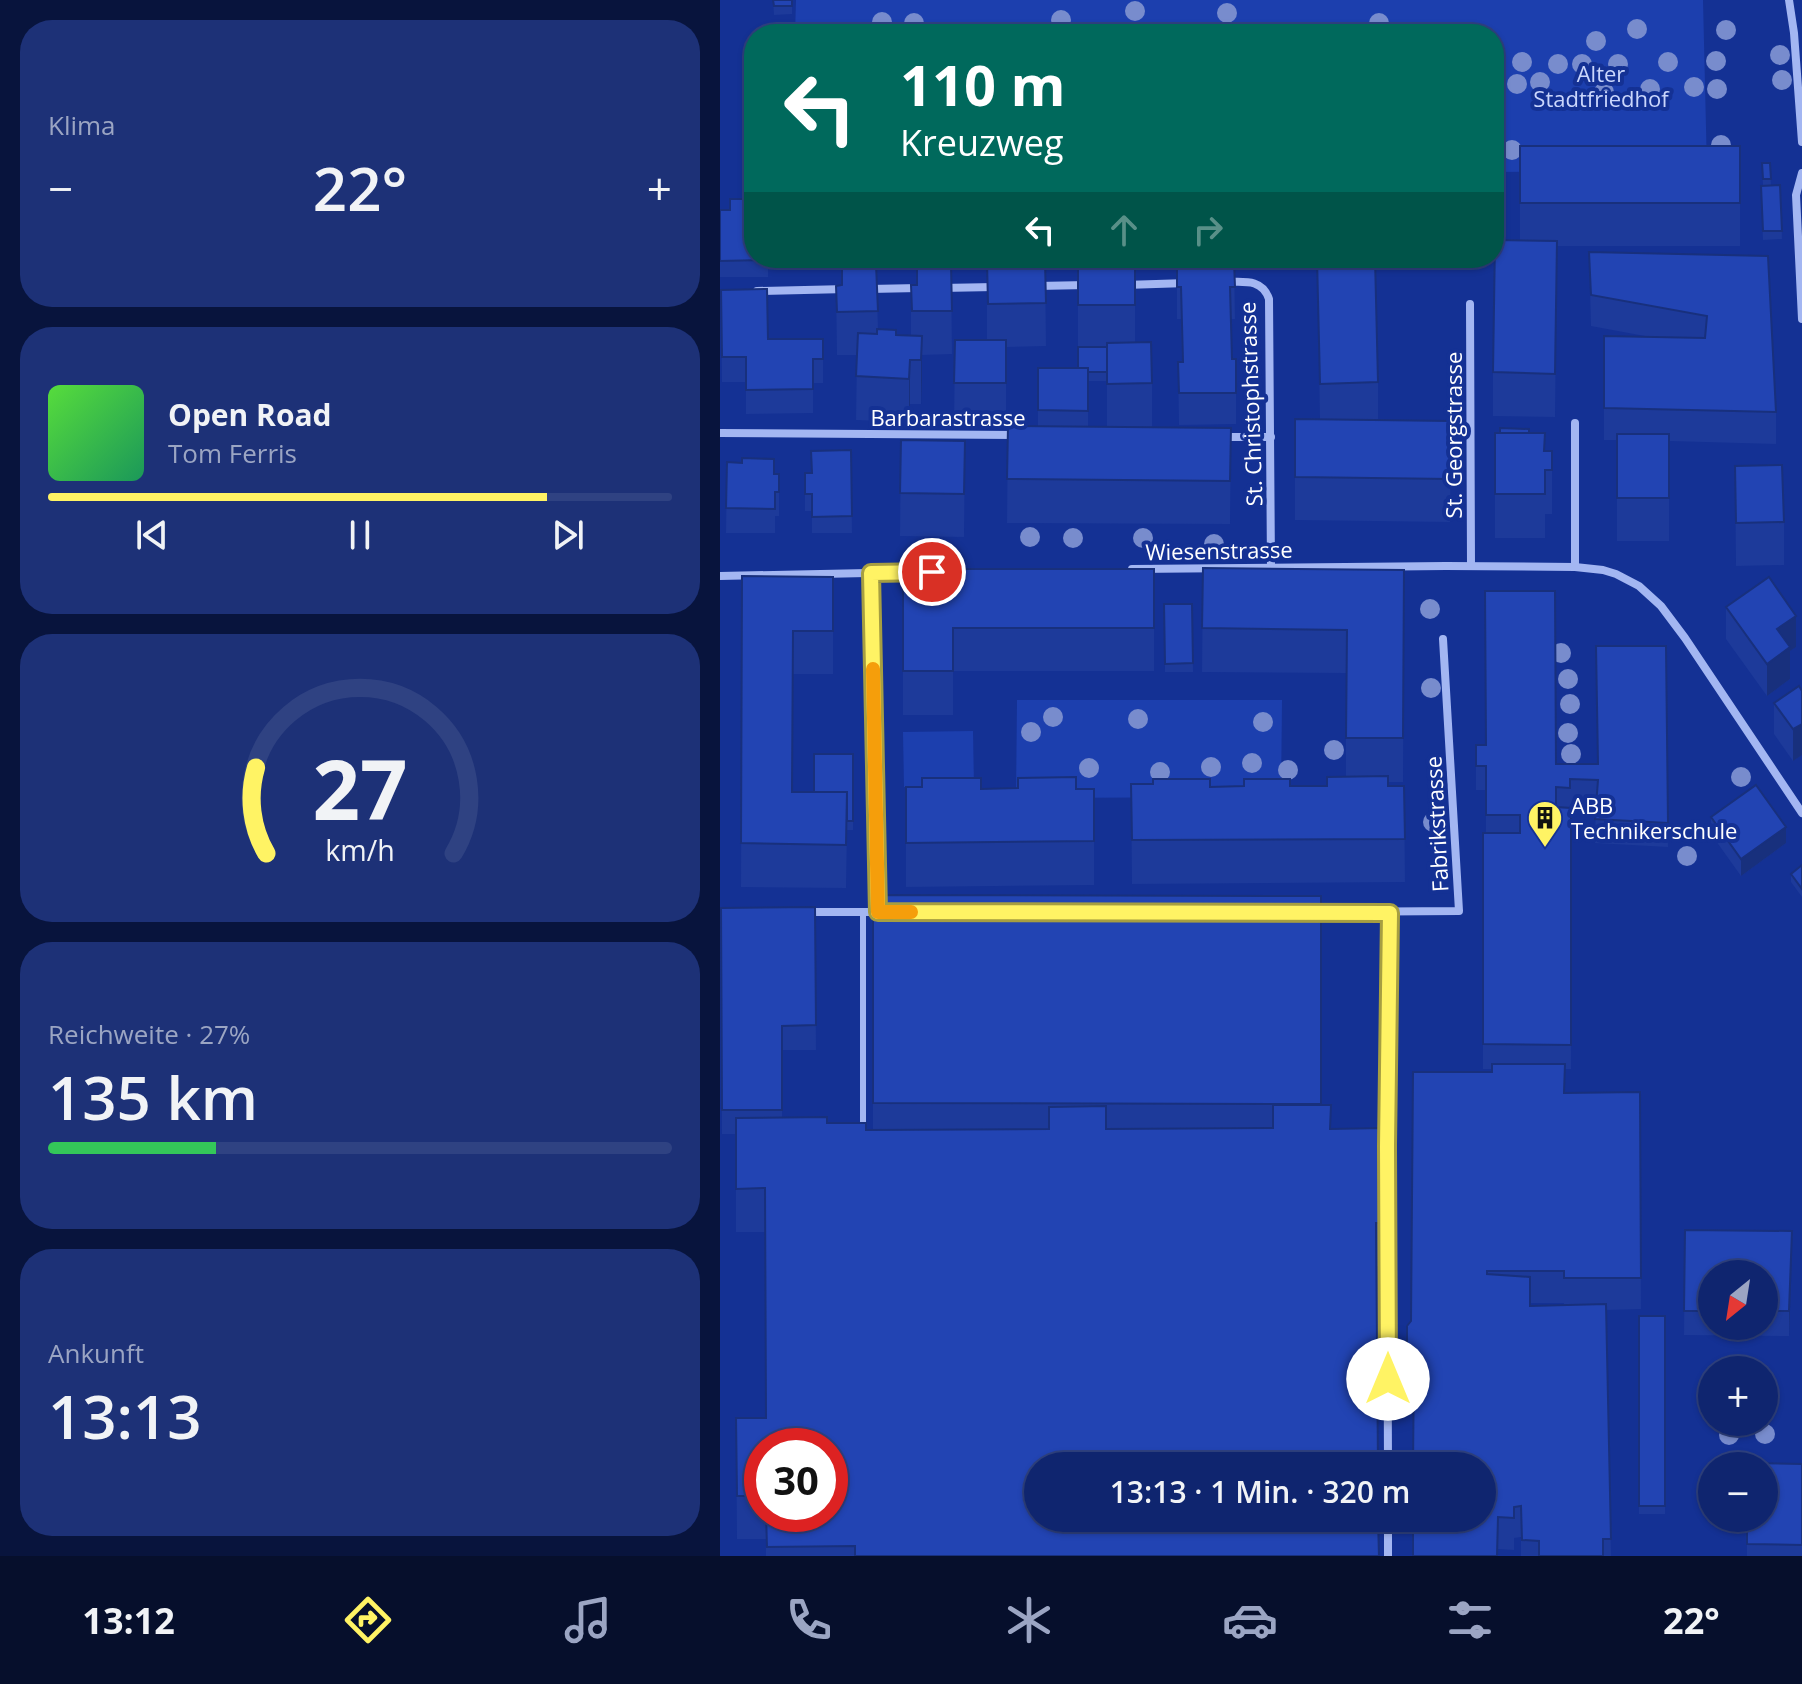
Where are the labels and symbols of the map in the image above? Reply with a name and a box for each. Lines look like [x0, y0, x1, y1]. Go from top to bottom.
park label: Alter Stadtfriedhof [1533, 58, 1670, 113]
street label: St. Christophstrasse [1231, 301, 1269, 507]
street label: St. Georgstrasse [1438, 352, 1468, 518]
street label: Barbarastrasse [870, 402, 1026, 432]
street label: Wiesenstrasse [1145, 534, 1293, 566]
pin [898, 538, 966, 606]
street label: Fabrikstrasse [1417, 755, 1455, 893]
place label: ABB Technikerschule [1571, 790, 1737, 845]
building icon: ABB Technikerschule [1526, 799, 1564, 849]
north arrow [1698, 1260, 1778, 1340]
position arrow [1346, 1337, 1430, 1421]
speed limit sign: 30 [744, 1428, 848, 1532]

